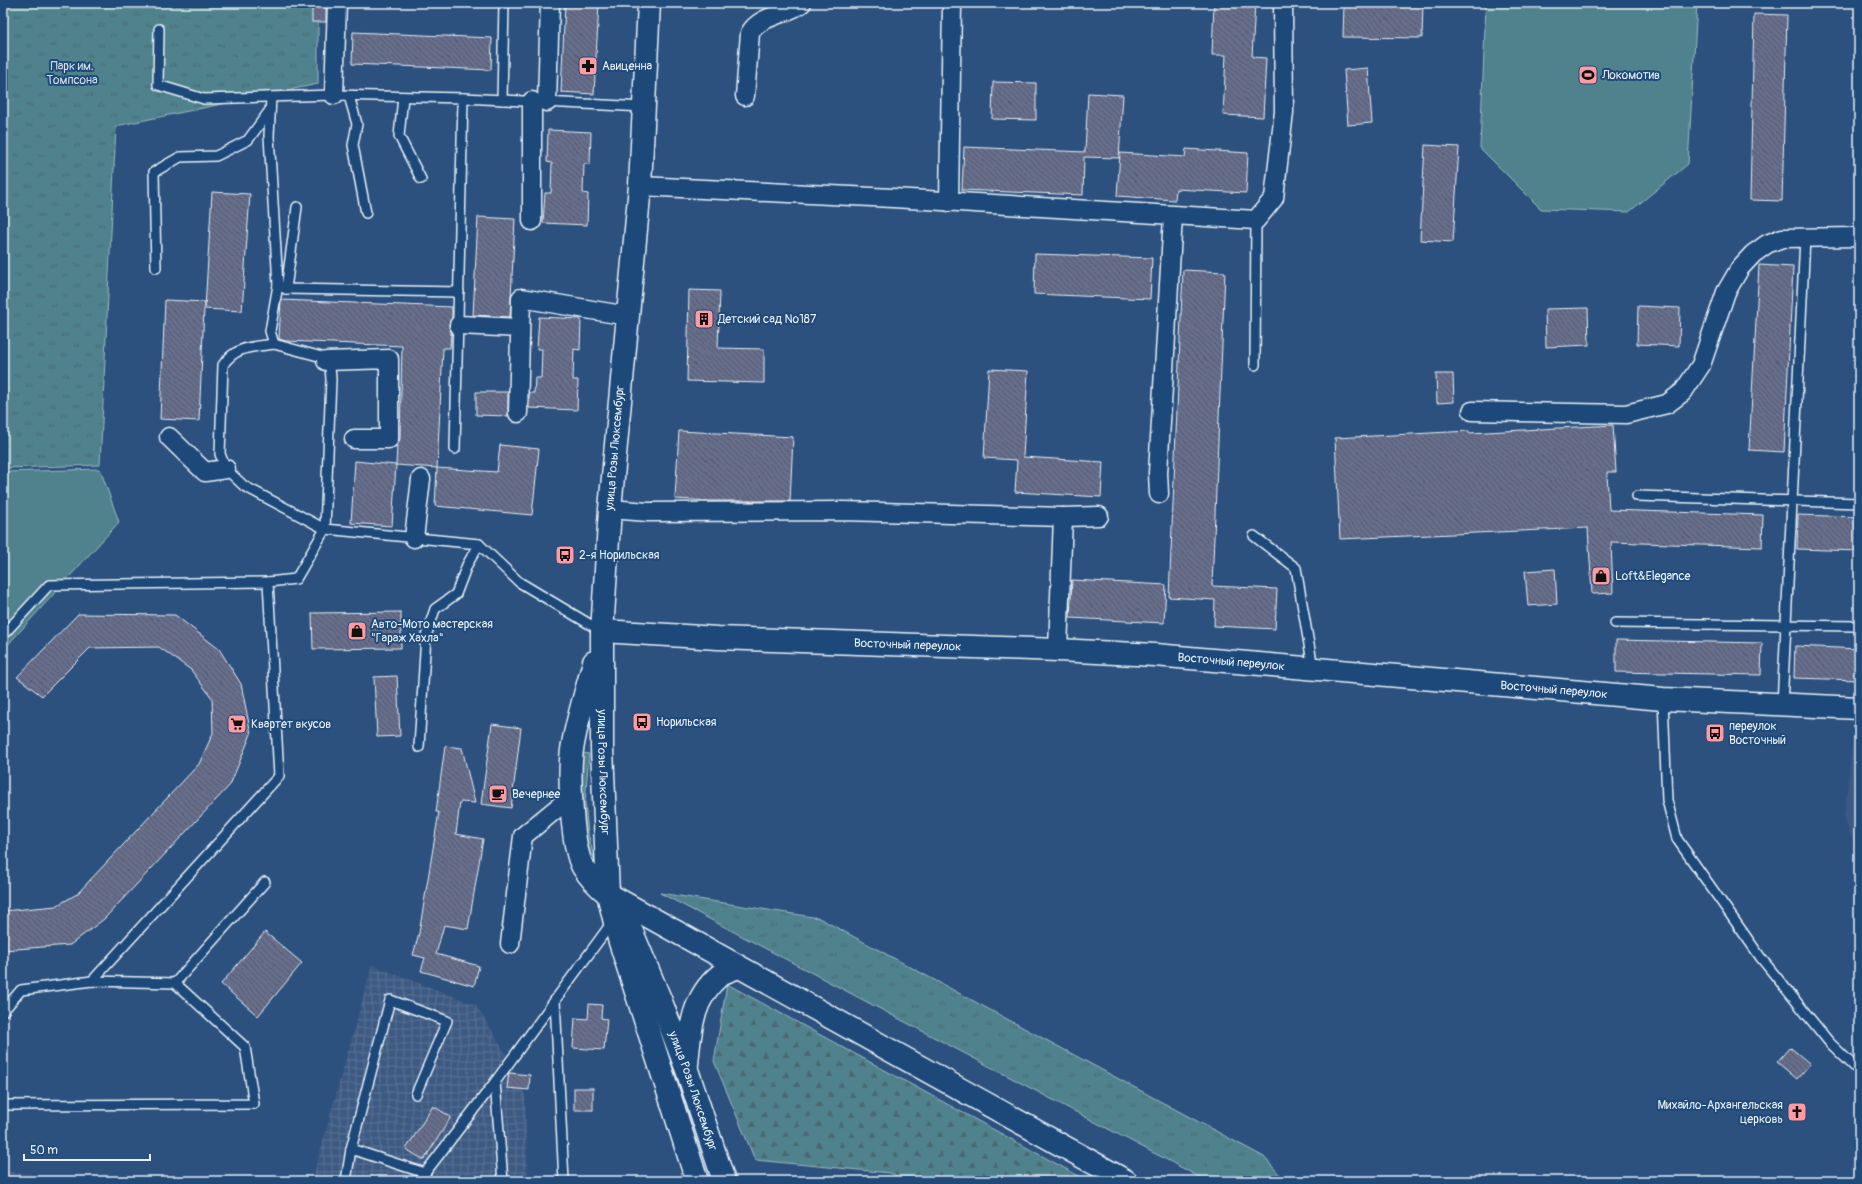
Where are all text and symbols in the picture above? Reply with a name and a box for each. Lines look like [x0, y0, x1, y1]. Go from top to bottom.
pharmacy icon: Авиценна [577, 55, 599, 77]
park label: Парк им. Томпсона [46, 59, 98, 88]
place label: Авиценна [602, 59, 652, 74]
sports icon: Локомотив [1577, 64, 1599, 86]
place label: Локомотив [1601, 68, 1660, 83]
building icon: Детский сад №187 [693, 308, 715, 330]
place label: Детский сад №187 [717, 312, 817, 327]
street label: улица Розы Люксембург [602, 385, 628, 512]
bus stop icon: 2-я Норильская [554, 544, 576, 566]
place label: 2-я Норильская [579, 548, 660, 563]
shop icon: Loft&Elegance [1590, 565, 1612, 587]
place label: Loft&Elegance [1615, 569, 1691, 584]
place label: Авто-Мото мастерская "Гараж Хахла" [371, 617, 493, 646]
shop icon: Авто-Мото мастерская "Гараж Хахла" [346, 620, 368, 642]
street label: Восточный переулок [854, 635, 962, 654]
street label: Восточный переулок [1177, 649, 1285, 674]
street label: Восточный переулок [1500, 677, 1608, 702]
street label: улица Розы Люксембург [594, 708, 613, 835]
bus stop icon: Норильская [631, 711, 653, 733]
supermarket icon: Квартет вкусов [226, 713, 248, 735]
place label: Норильская [656, 715, 717, 730]
place label: Квартет вкусов [251, 717, 331, 732]
place label: переулок Восточный [1729, 719, 1786, 748]
bus stop icon: переулок Восточный [1704, 722, 1726, 744]
cafe icon: Вечернее [487, 783, 509, 805]
place label: Вечернее [512, 787, 560, 802]
street label: улица Розы Люксембург [665, 1028, 721, 1153]
place label: Михайло-Архангельская церковь [1657, 1098, 1783, 1127]
church icon: Михайло-Архангельская церковь [1786, 1101, 1808, 1123]
scale bar [24, 1136, 150, 1162]
text: 50 m [30, 1143, 58, 1158]

